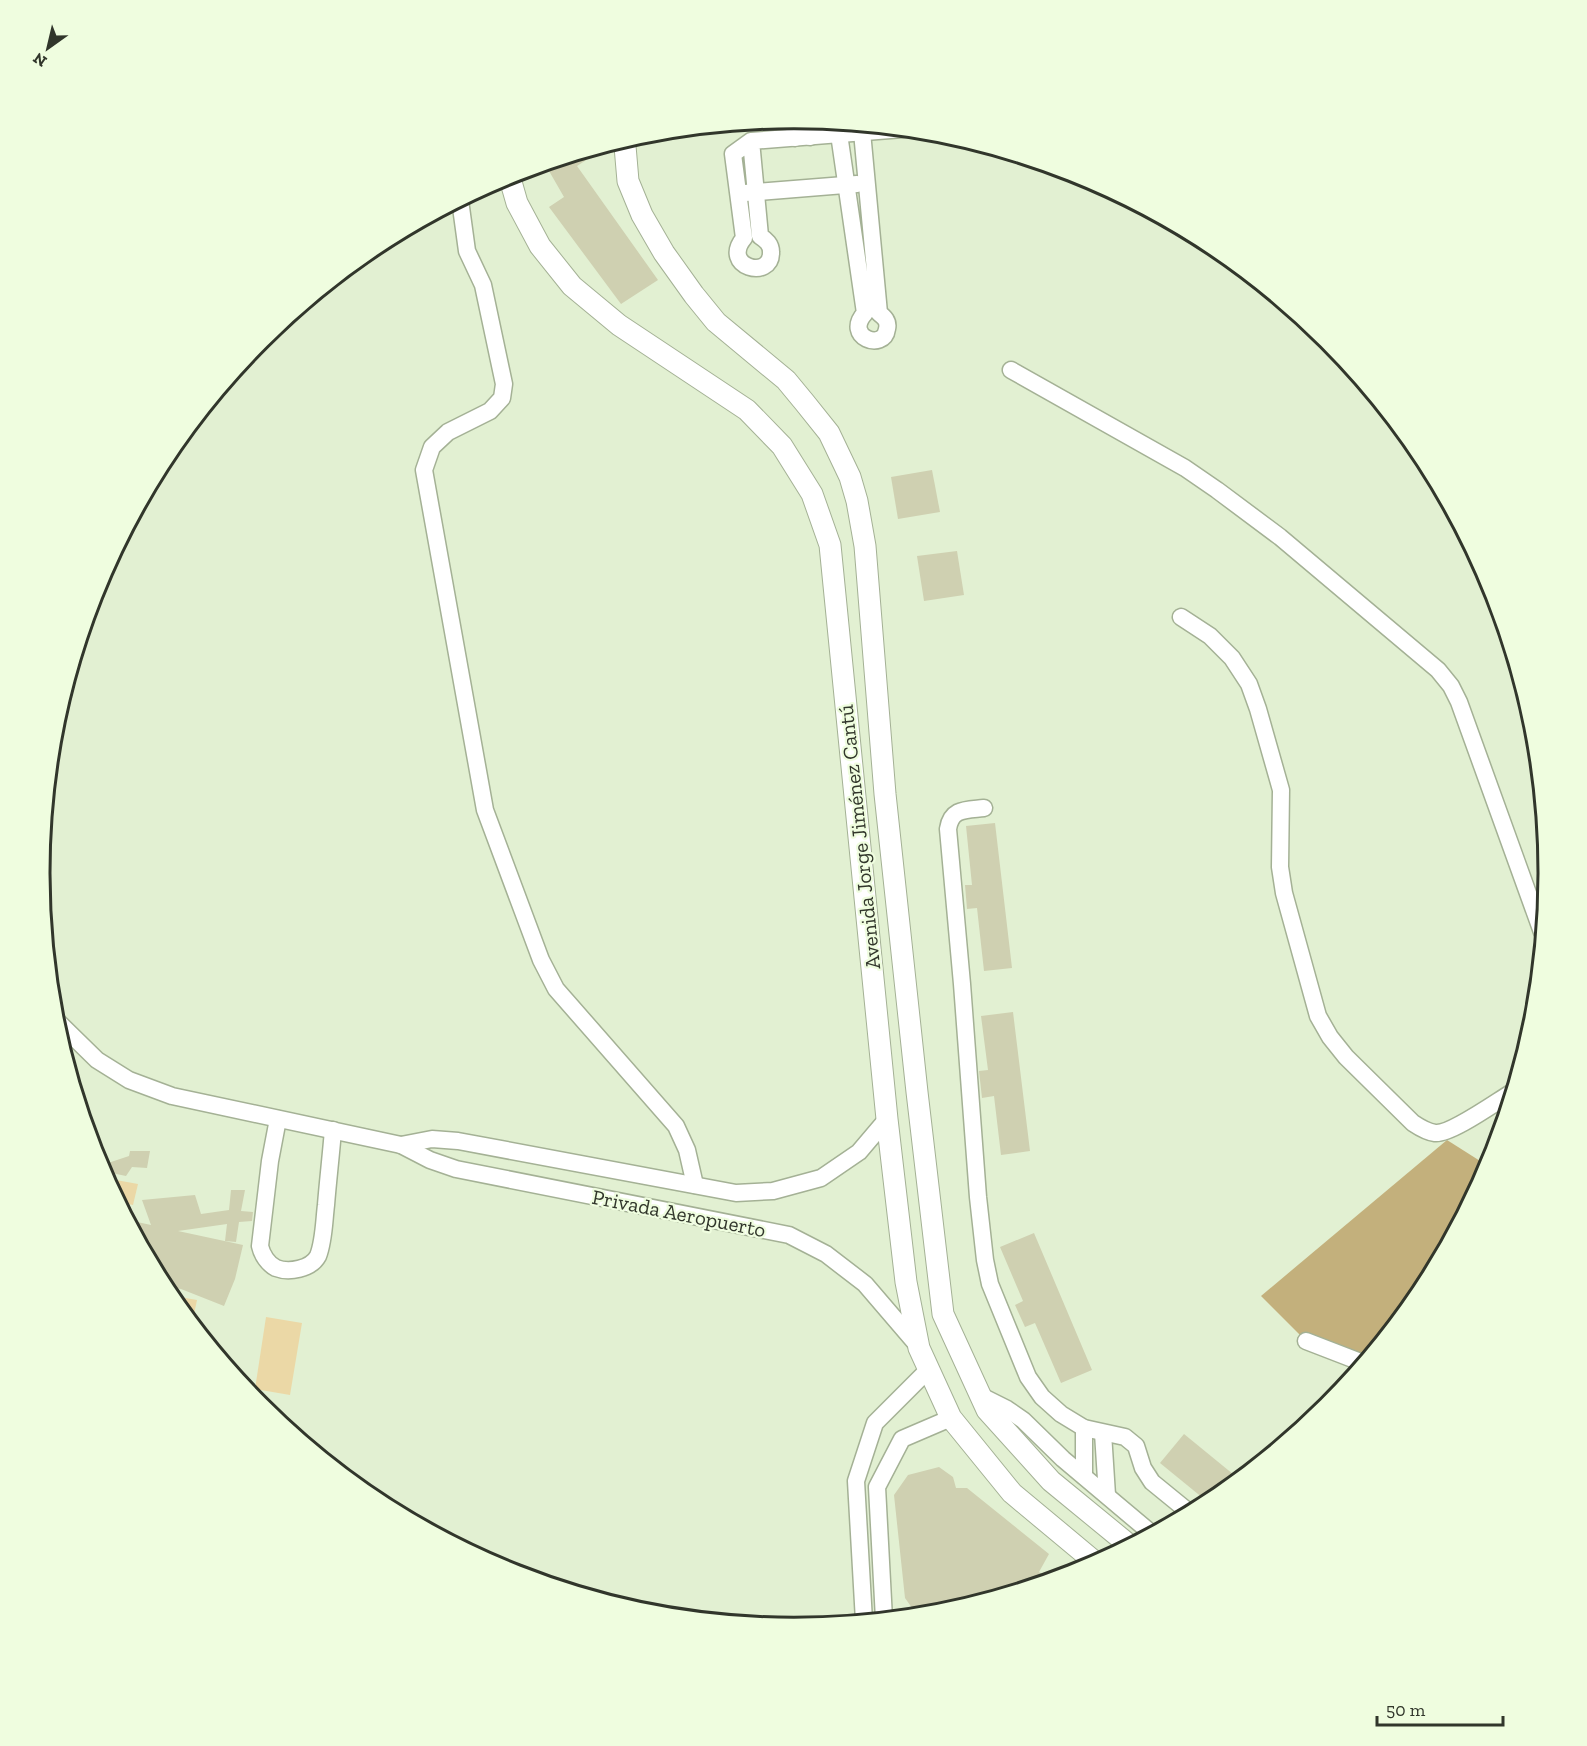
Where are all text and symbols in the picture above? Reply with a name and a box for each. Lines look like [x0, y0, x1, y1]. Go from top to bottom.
north arrow [18, 18, 78, 78]
text: N [30, 49, 50, 71]
street label: Avenida Jorge Jiménez Cantú [833, 703, 885, 971]
street label: Privada Aeropuerto [590, 1184, 768, 1242]
scale bar [1377, 1689, 1503, 1727]
text: 50 m [1386, 1699, 1426, 1721]

